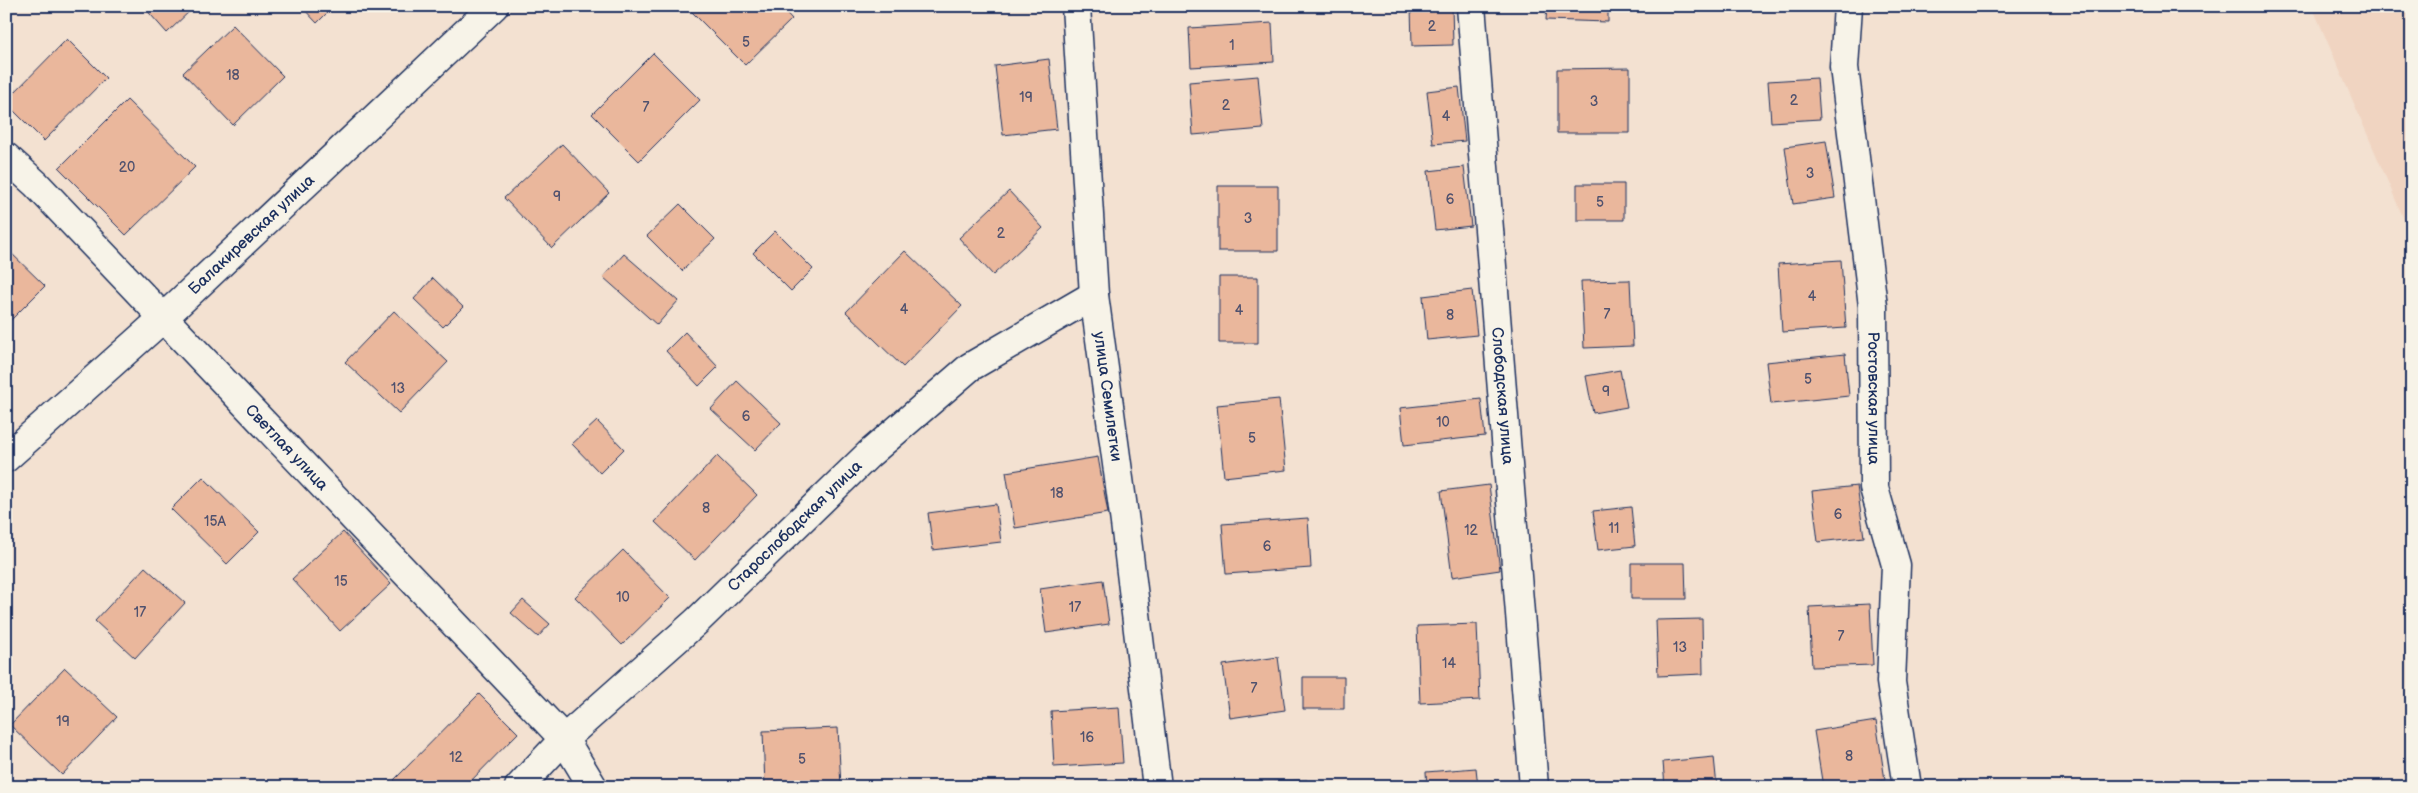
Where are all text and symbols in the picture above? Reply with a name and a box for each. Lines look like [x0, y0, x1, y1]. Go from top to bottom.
house number: 2 [1428, 18, 1437, 35]
house number: 5 [742, 34, 750, 51]
house number: 1 [1229, 37, 1235, 54]
house number: 18 [226, 67, 240, 84]
house number: 19 [1019, 89, 1033, 106]
house number: 2 [1790, 92, 1799, 109]
house number: 3 [1590, 93, 1598, 110]
house number: 2 [1222, 97, 1231, 114]
house number: 7 [643, 99, 650, 116]
house number: 4 [1442, 108, 1451, 125]
house number: 20 [119, 159, 135, 176]
house number: 3 [1806, 165, 1814, 182]
street label: Балакиревская улица [185, 170, 319, 298]
house number: 9 [553, 188, 561, 205]
house number: 6 [1446, 191, 1455, 208]
house number: 5 [1596, 194, 1604, 211]
house number: 3 [1244, 210, 1252, 227]
house number: 2 [997, 225, 1006, 242]
house number: 4 [1808, 288, 1817, 305]
house number: 4 [900, 301, 909, 318]
house number: 4 [1235, 302, 1244, 319]
house number: 7 [1604, 306, 1611, 323]
house number: 8 [1446, 307, 1454, 324]
street label: Слободская улица [1487, 326, 1517, 466]
street label: улица Семилетки [1090, 330, 1126, 463]
street label: Ростовская улица [1864, 331, 1883, 465]
house number: 5 [1804, 371, 1812, 388]
house number: 13 [391, 380, 405, 397]
house number: 9 [1602, 383, 1610, 400]
street label: Светлая улица [241, 400, 332, 495]
house number: 6 [742, 408, 751, 425]
house number: 10 [1436, 414, 1450, 431]
house number: 5 [1248, 430, 1256, 447]
street label: Старослободская улица [724, 456, 866, 595]
house number: 18 [1050, 485, 1064, 502]
house number: 8 [702, 500, 710, 517]
house number: 6 [1834, 506, 1843, 523]
house number: 15А [204, 513, 226, 530]
house number: 11 [1609, 520, 1619, 537]
house number: 12 [1464, 522, 1479, 539]
house number: 6 [1263, 538, 1272, 555]
house number: 15 [334, 573, 348, 590]
house number: 10 [616, 589, 630, 606]
house number: 17 [1069, 599, 1081, 616]
house number: 17 [134, 604, 146, 621]
house number: 7 [1838, 628, 1845, 645]
house number: 13 [1673, 639, 1687, 656]
house number: 14 [1442, 655, 1456, 672]
house number: 7 [1251, 680, 1258, 697]
house number: 19 [56, 713, 70, 730]
house number: 16 [1080, 729, 1094, 746]
house number: 8 [1845, 748, 1853, 765]
house number: 12 [449, 749, 464, 766]
house number: 5 [798, 751, 806, 768]

